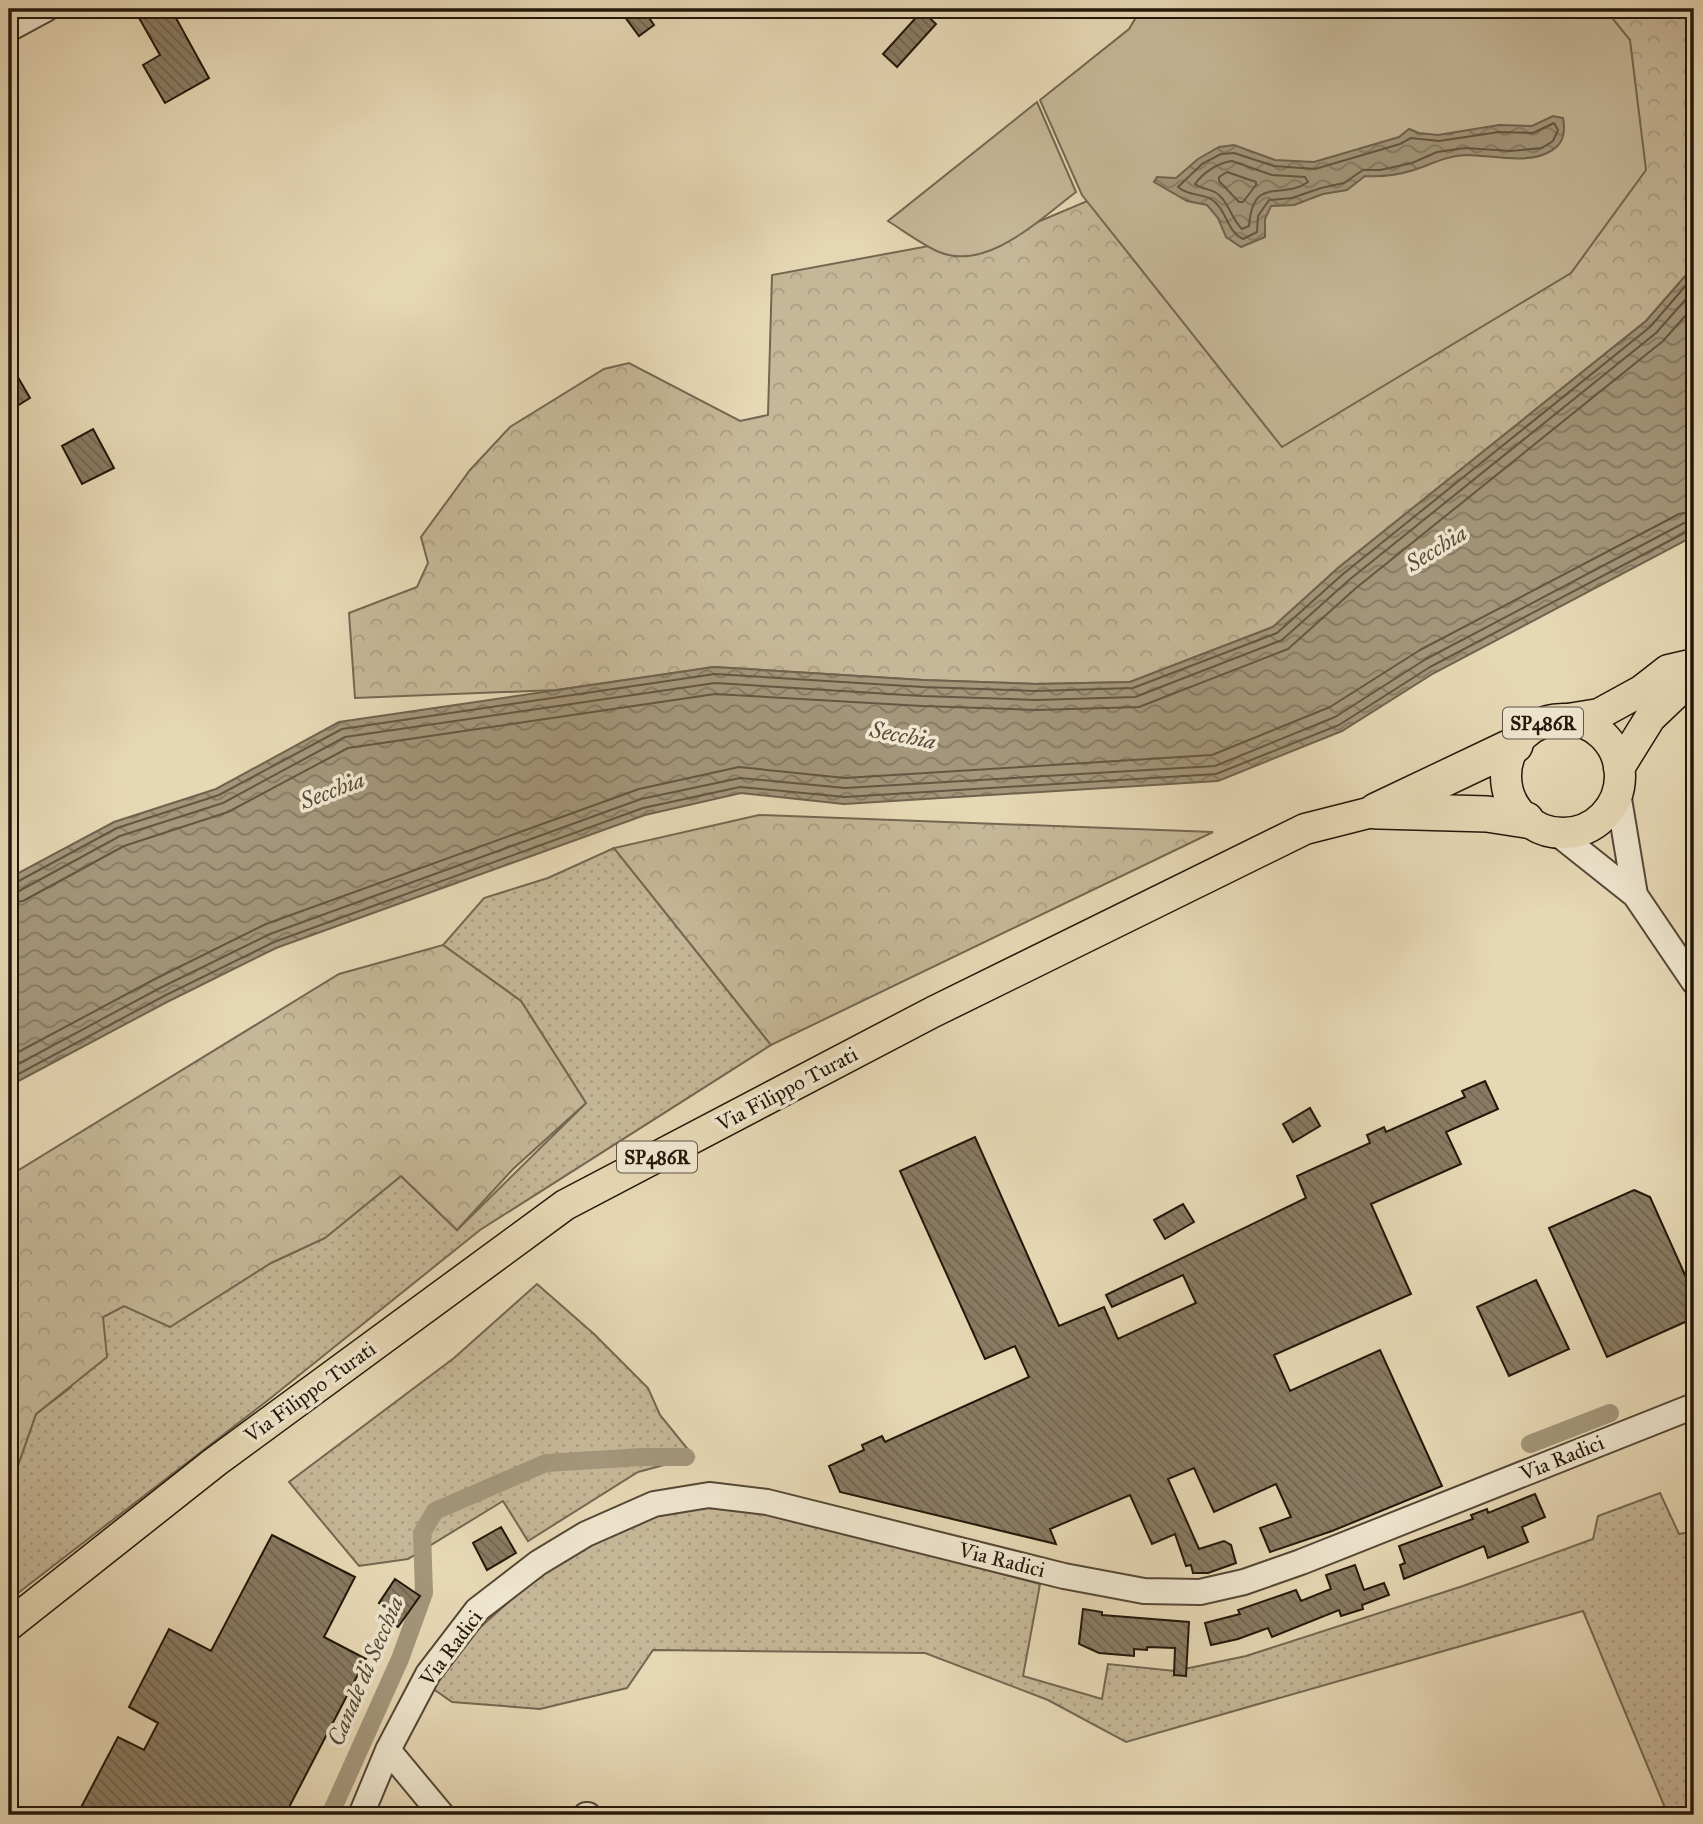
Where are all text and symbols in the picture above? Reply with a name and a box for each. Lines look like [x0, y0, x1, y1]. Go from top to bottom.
water label: Secchia [1399, 518, 1472, 578]
road number: SP486R [1503, 708, 1583, 738]
water label: Secchia [867, 715, 938, 755]
water label: Secchia [295, 765, 368, 815]
street label: Via Filippo Turati [711, 1041, 862, 1138]
road number: SP486R [617, 1142, 697, 1172]
street label: Via Filippo Turati [238, 1335, 381, 1449]
street label: Via Radici [1515, 1429, 1608, 1487]
street label: Via Radici [955, 1536, 1048, 1583]
water label: Canale di Secchia [321, 1592, 409, 1750]
street label: Via Radici [413, 1605, 488, 1692]

